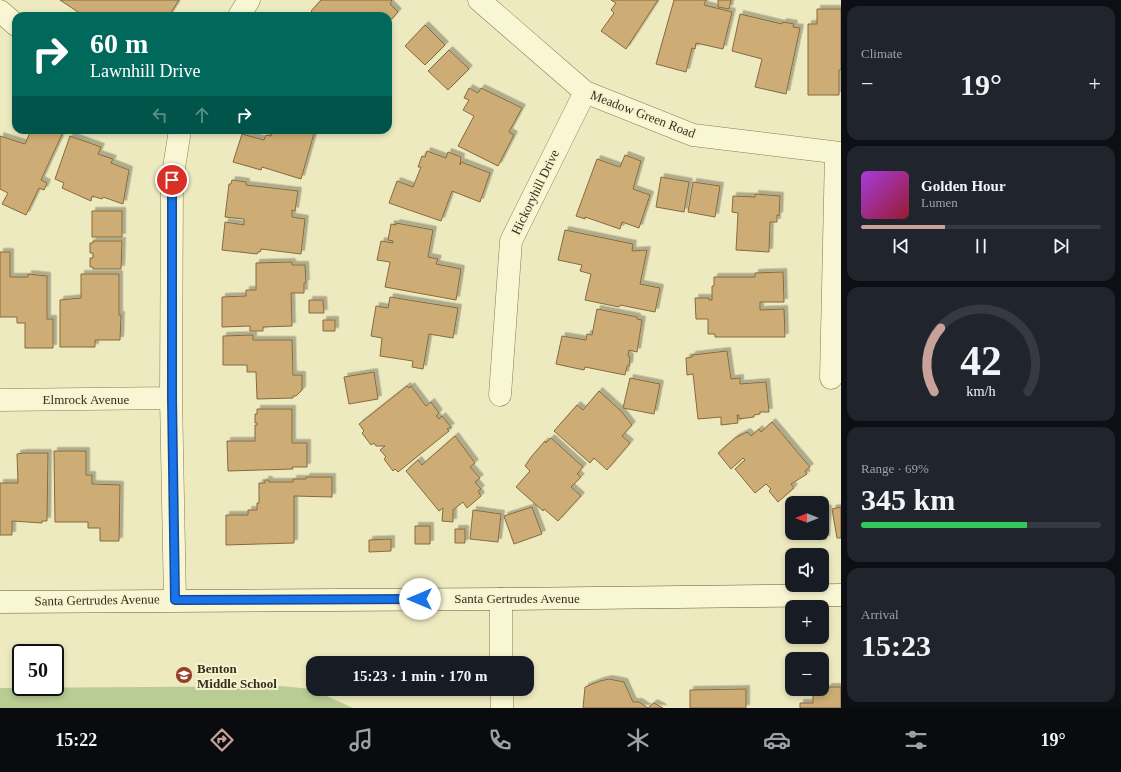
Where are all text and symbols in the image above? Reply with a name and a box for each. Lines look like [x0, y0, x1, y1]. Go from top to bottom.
icon: right [24, 28, 76, 80]
text: 60 m [90, 28, 148, 59]
text: Climate [861, 46, 902, 61]
text: Lawnhill Drive [90, 61, 200, 81]
text: 19° [960, 68, 1002, 101]
text: − [861, 71, 873, 96]
text: + [1089, 71, 1101, 96]
street label: Meadow Green Road [588, 87, 698, 141]
icon: left [149, 104, 171, 126]
icon: ahead [191, 104, 213, 126]
icon: right [233, 104, 255, 126]
street label: Hickoryhill Drive [508, 147, 562, 237]
pin [155, 163, 189, 197]
icon: arrive [161, 169, 183, 191]
text: Golden Hour [921, 178, 1006, 194]
text: Lumen [921, 195, 958, 210]
icon: previous [890, 235, 912, 257]
icon: pause [970, 235, 992, 257]
icon: next [1050, 235, 1072, 257]
text: 42 [960, 338, 1002, 384]
text: km/h [966, 383, 996, 399]
street label: Elmrock Avenue [43, 392, 130, 407]
text: Range · 69% [861, 461, 929, 476]
text: 345 km [861, 483, 955, 516]
north arrow [785, 496, 829, 540]
map controls [785, 496, 829, 696]
button: sound [785, 548, 829, 592]
position arrow [399, 578, 441, 620]
street label: Santa Gertrudes Avenue [34, 591, 160, 609]
street label: Santa Gertrudes Avenue [454, 591, 580, 606]
button: + [785, 600, 829, 644]
text: Arrival [861, 607, 899, 622]
text: 15:23 [861, 629, 931, 662]
speed limit sign: 50 [12, 644, 64, 696]
button: − [785, 652, 829, 696]
place label: Benton Middle School [197, 661, 277, 691]
school or university icon: Benton Middle School [174, 665, 194, 685]
text: 15:23 · 1 min · 170 m [353, 668, 488, 684]
icon: directions [208, 726, 236, 754]
icon: music [347, 726, 375, 754]
icon: phone [486, 726, 514, 754]
icon: climate [624, 726, 652, 754]
icon: car [763, 726, 791, 754]
icon: filters [902, 726, 930, 754]
text: 15:22 [55, 730, 97, 750]
text: 19° [1040, 730, 1066, 750]

